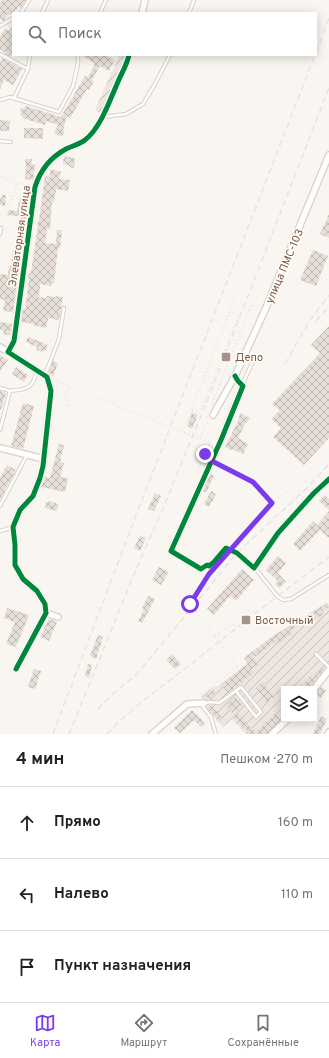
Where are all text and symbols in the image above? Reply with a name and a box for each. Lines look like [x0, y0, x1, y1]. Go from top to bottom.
search box [12, 12, 317, 56]
icon: search [26, 23, 48, 45]
text: Поиск [58, 25, 102, 44]
street label: Элеваторная улица [6, 185, 34, 288]
street label: улица ПМС-103 [263, 227, 307, 306]
marker: Депо [220, 351, 232, 363]
place label: Депо [235, 351, 263, 365]
route end [196, 445, 214, 463]
route start [181, 595, 199, 613]
marker: Восточный [240, 614, 252, 626]
place label: Восточный [255, 614, 313, 628]
map controls [281, 686, 317, 722]
button: layers [281, 686, 317, 722]
text: 4 мин [16, 749, 64, 771]
text: Пешком · 270 m [220, 752, 313, 768]
icon: ahead [16, 812, 38, 834]
text: Прямо [54, 813, 101, 832]
text: 160 m [278, 815, 313, 831]
icon: left [16, 884, 38, 906]
text: Налево [54, 885, 109, 904]
text: 110 m [281, 887, 313, 903]
icon: arrive [16, 956, 38, 978]
text: Пункт назначения [54, 957, 191, 976]
tab: Карта [30, 1012, 60, 1050]
tab: Маршрут [120, 1012, 167, 1050]
tab: Сохранённые [228, 1012, 299, 1050]

